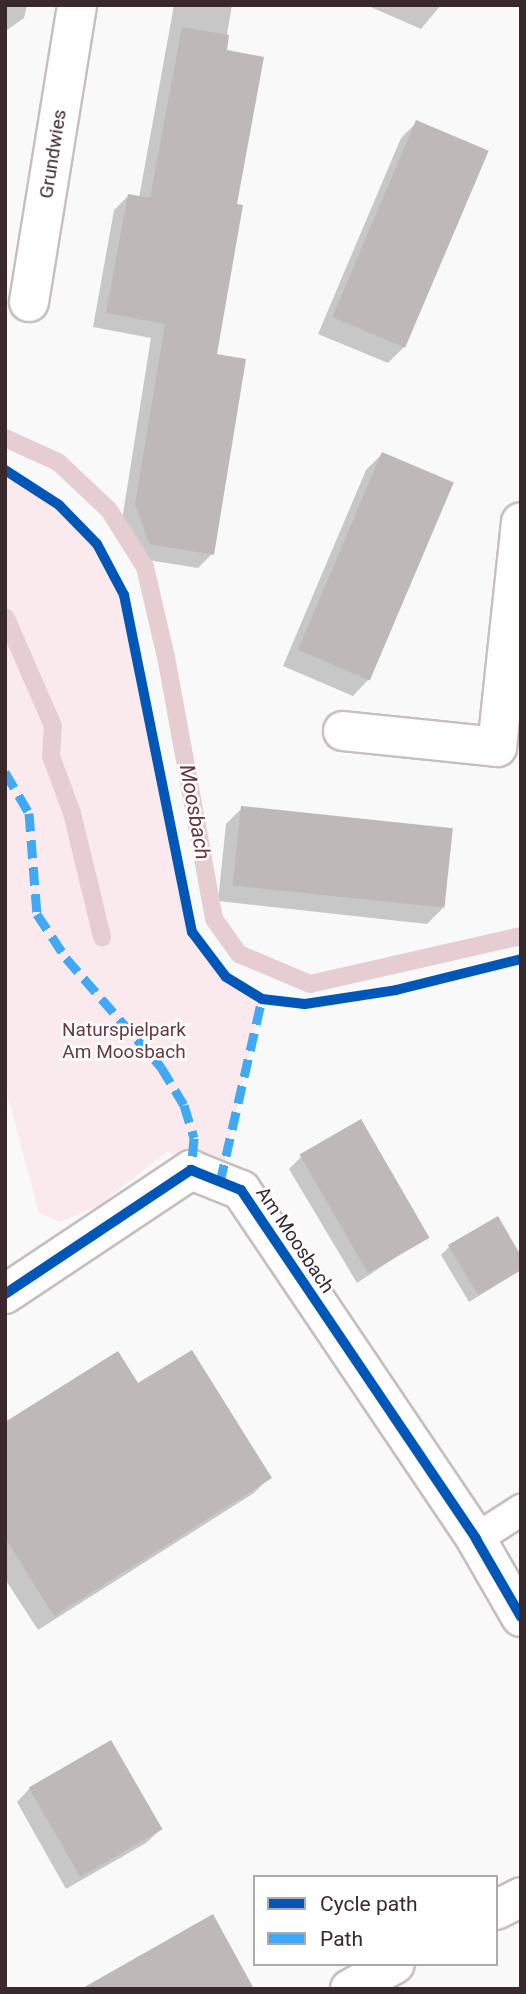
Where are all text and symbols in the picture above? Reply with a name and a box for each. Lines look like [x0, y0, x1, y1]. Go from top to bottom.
street label: Grundwies [35, 108, 71, 200]
water label: Moosbach [174, 763, 216, 861]
park label: Naturspielpark Am Moosbach [62, 1019, 186, 1063]
street label: Am Moosbach [251, 1183, 339, 1297]
legend [253, 1875, 498, 1966]
text: Cycle path [320, 1892, 418, 1916]
text: Path [320, 1927, 363, 1951]

